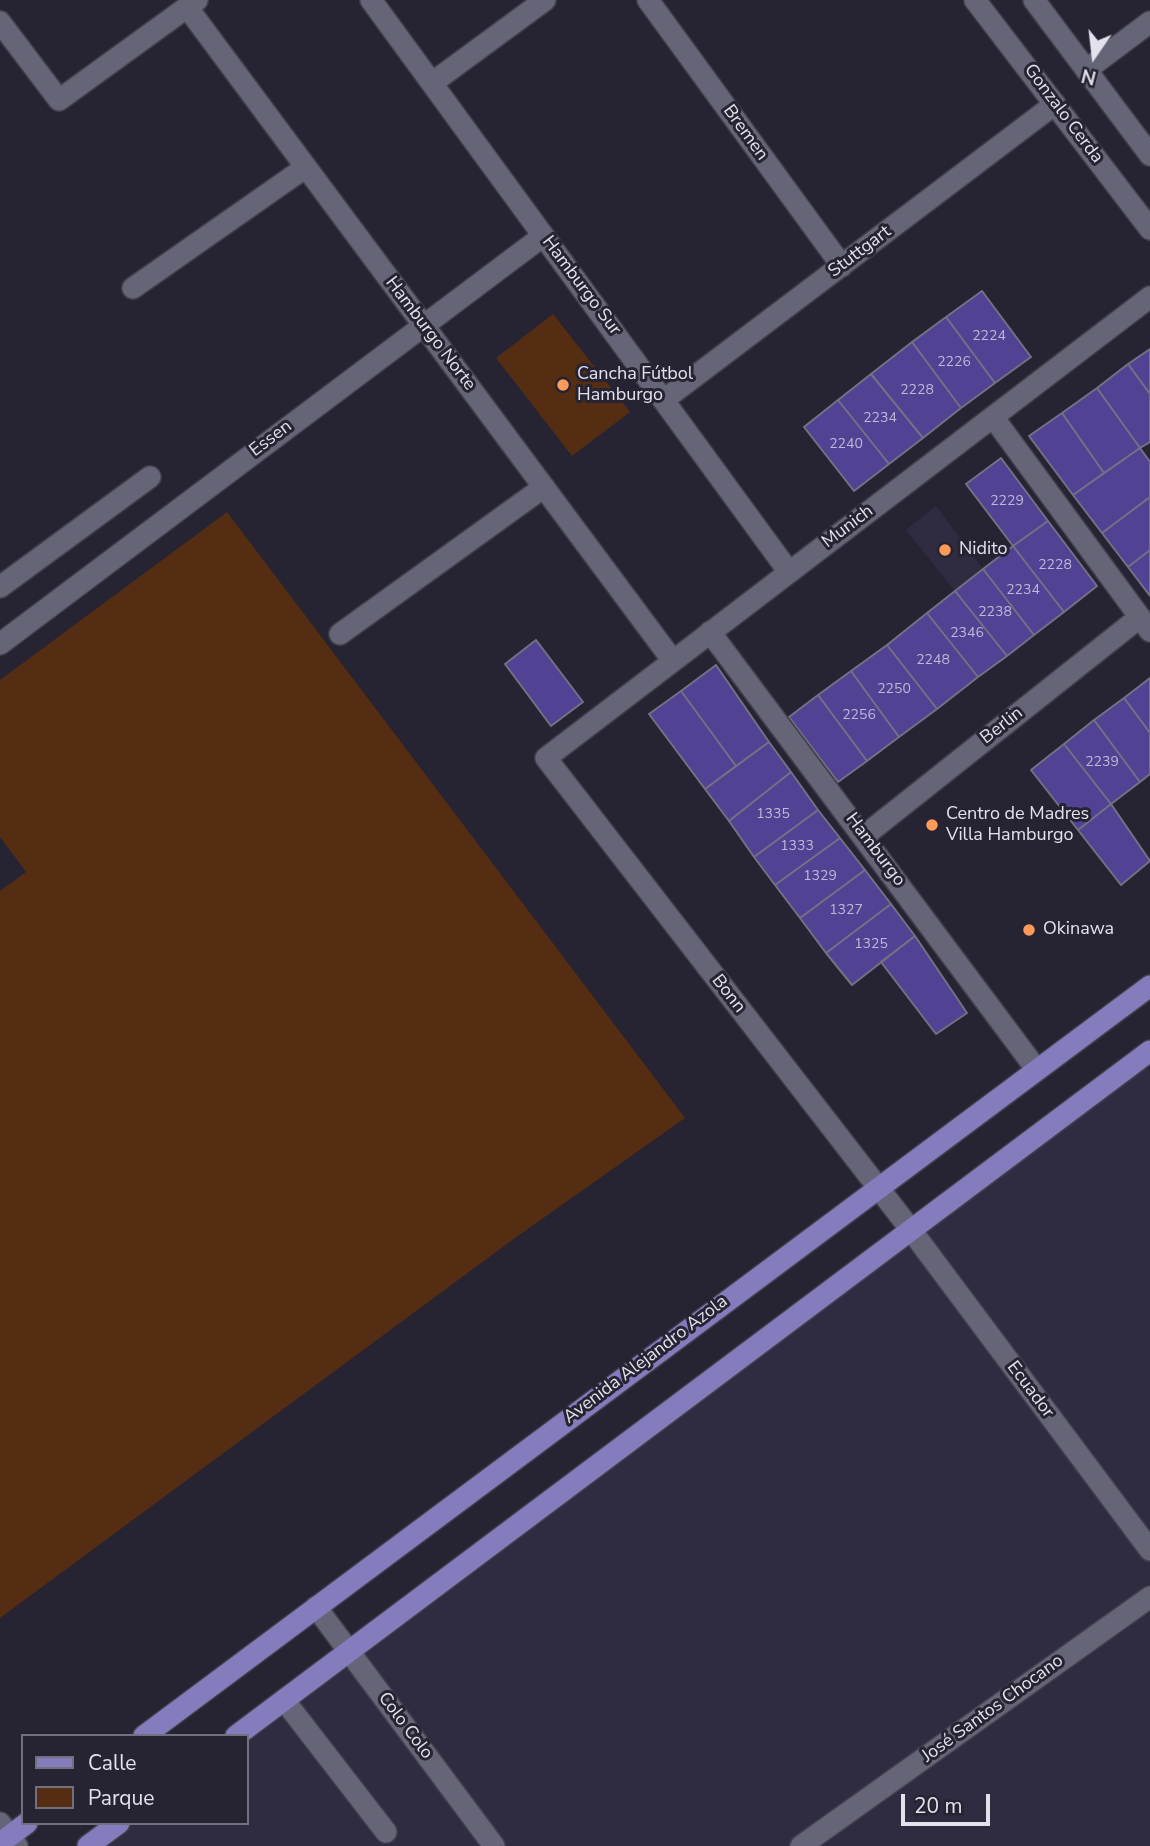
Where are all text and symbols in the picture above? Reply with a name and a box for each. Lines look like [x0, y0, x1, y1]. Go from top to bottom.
north arrow [1059, 21, 1129, 91]
street label: Gonzalo Cerda [1019, 60, 1107, 168]
text: N [1079, 62, 1099, 91]
street label: Bremen [718, 101, 772, 165]
street label: Stuttgart [824, 221, 896, 283]
street label: Hamburgo Sur [537, 232, 625, 340]
street label: Hamburgo Norte [380, 273, 480, 395]
house number: 2224 [972, 329, 1006, 345]
house number: 2226 [937, 355, 971, 371]
place label: Cancha Fútbol Hamburgo [577, 364, 693, 406]
marker: Cancha Fútbol Hamburgo [555, 377, 571, 393]
house number: 2228 [900, 383, 934, 399]
house number: 2234 [863, 411, 897, 427]
street label: Essen [246, 416, 296, 462]
house number: 2240 [829, 437, 863, 453]
house number: 2229 [990, 494, 1024, 510]
street label: Munich [818, 501, 878, 553]
place label: Nidito [959, 539, 1007, 561]
marker: Nidito [937, 542, 953, 558]
house number: 2228 [1038, 558, 1072, 574]
house number: 2234 [1006, 583, 1040, 599]
house number: 2238 [978, 605, 1012, 621]
house number: 2346 [950, 626, 984, 642]
house number: 2248 [916, 653, 950, 669]
house number: 2250 [877, 682, 911, 698]
street label: Berlin [976, 703, 1028, 749]
house number: 2256 [842, 708, 876, 724]
house number: 2239 [1085, 755, 1119, 771]
place label: Centro de Madres Villa Hamburgo [946, 804, 1089, 846]
house number: 1335 [756, 807, 790, 823]
street label: Hamburgo [840, 809, 910, 891]
marker: Centro de Madres Villa Hamburgo [924, 817, 940, 833]
house number: 1333 [780, 839, 814, 855]
house number: 1329 [803, 869, 837, 885]
house number: 1327 [829, 903, 863, 919]
place label: Okinawa [1043, 919, 1114, 941]
marker: Okinawa [1021, 922, 1037, 938]
house number: 1325 [854, 937, 888, 953]
street label: Bonn [706, 971, 750, 1017]
street label: Avenida Alejandro Azola [560, 1291, 732, 1429]
street label: Ecuador [1002, 1357, 1058, 1423]
street label: José Santos Chocano [918, 1650, 1068, 1768]
street label: Colo Colo [373, 1688, 437, 1764]
legend [21, 1734, 248, 1825]
text: Calle [88, 1749, 136, 1777]
scale bar [905, 1780, 994, 1824]
text: Parque [88, 1784, 155, 1812]
text: 20 m [914, 1792, 963, 1820]

